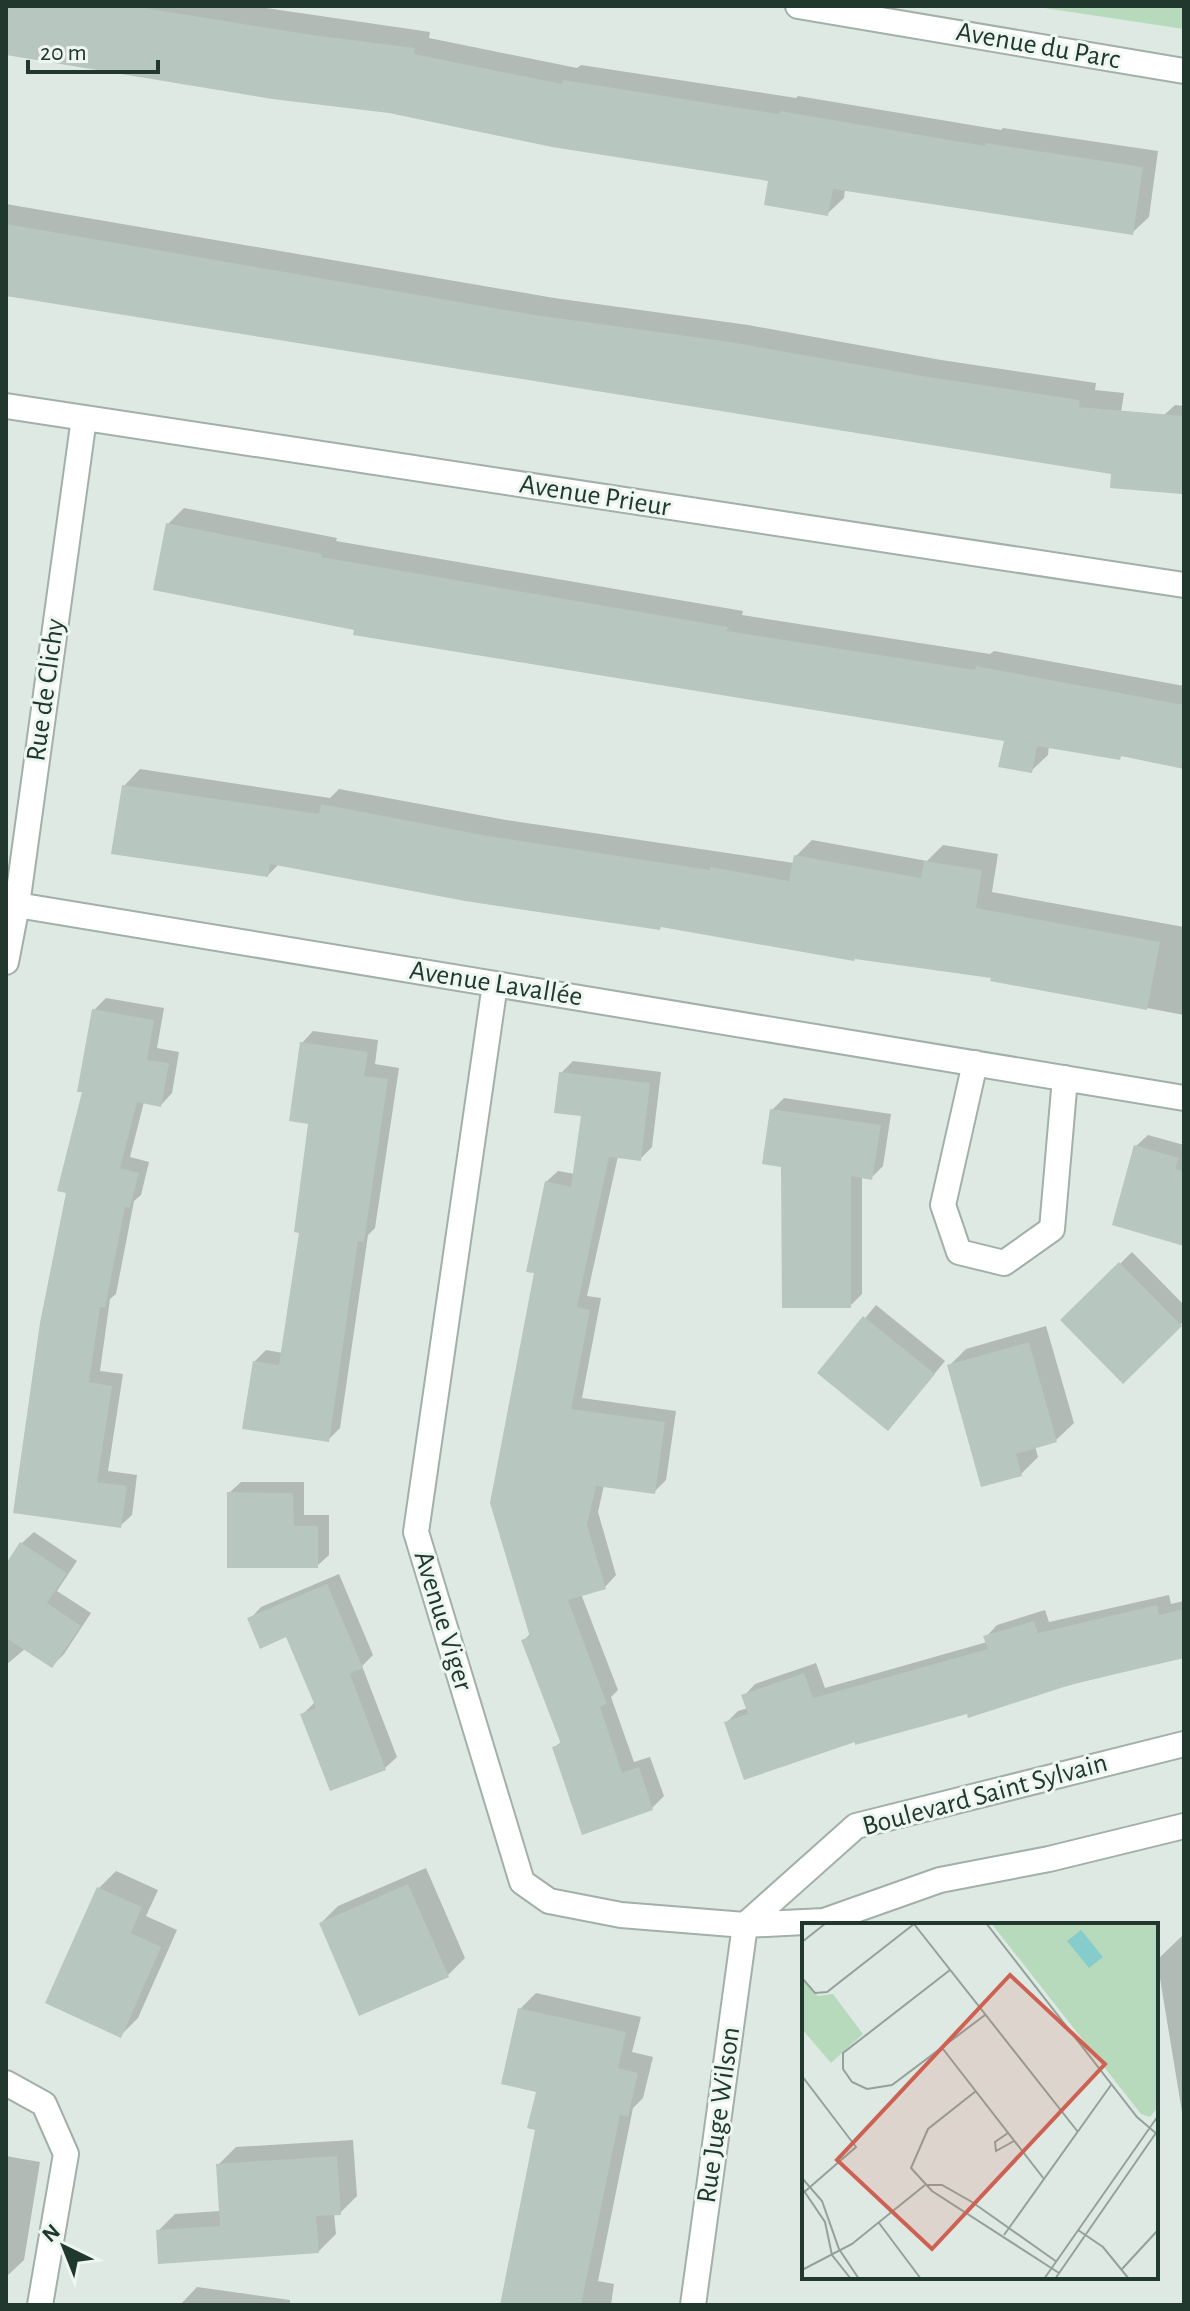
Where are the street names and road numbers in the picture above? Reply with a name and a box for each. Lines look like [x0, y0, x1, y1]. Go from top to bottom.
street label: Avenue du Parc [954, 18, 1122, 74]
street label: Avenue Prieur [518, 470, 672, 522]
street label: Rue de Clichy [22, 617, 70, 763]
street label: Avenue Lavallée [408, 957, 584, 1011]
street label: Avenue Viger [409, 1548, 477, 1694]
street label: Boulevard Saint Sylvain [860, 1749, 1110, 1841]
street label: Rue Juge Wilson [693, 2025, 745, 2205]

